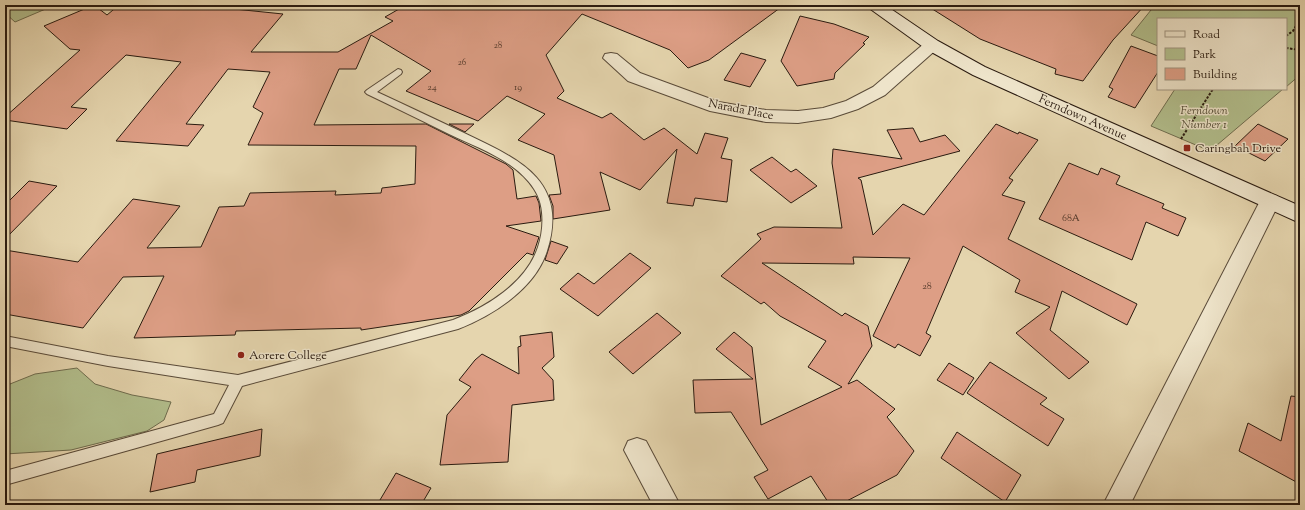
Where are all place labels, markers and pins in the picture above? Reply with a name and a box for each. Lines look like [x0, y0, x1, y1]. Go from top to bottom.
place label: Caringbah Drive [1195, 140, 1281, 158]
marker: Caringbah Drive [1182, 143, 1192, 153]
place label: Aorere College [249, 347, 327, 365]
marker: Aorere College [236, 350, 246, 360]

